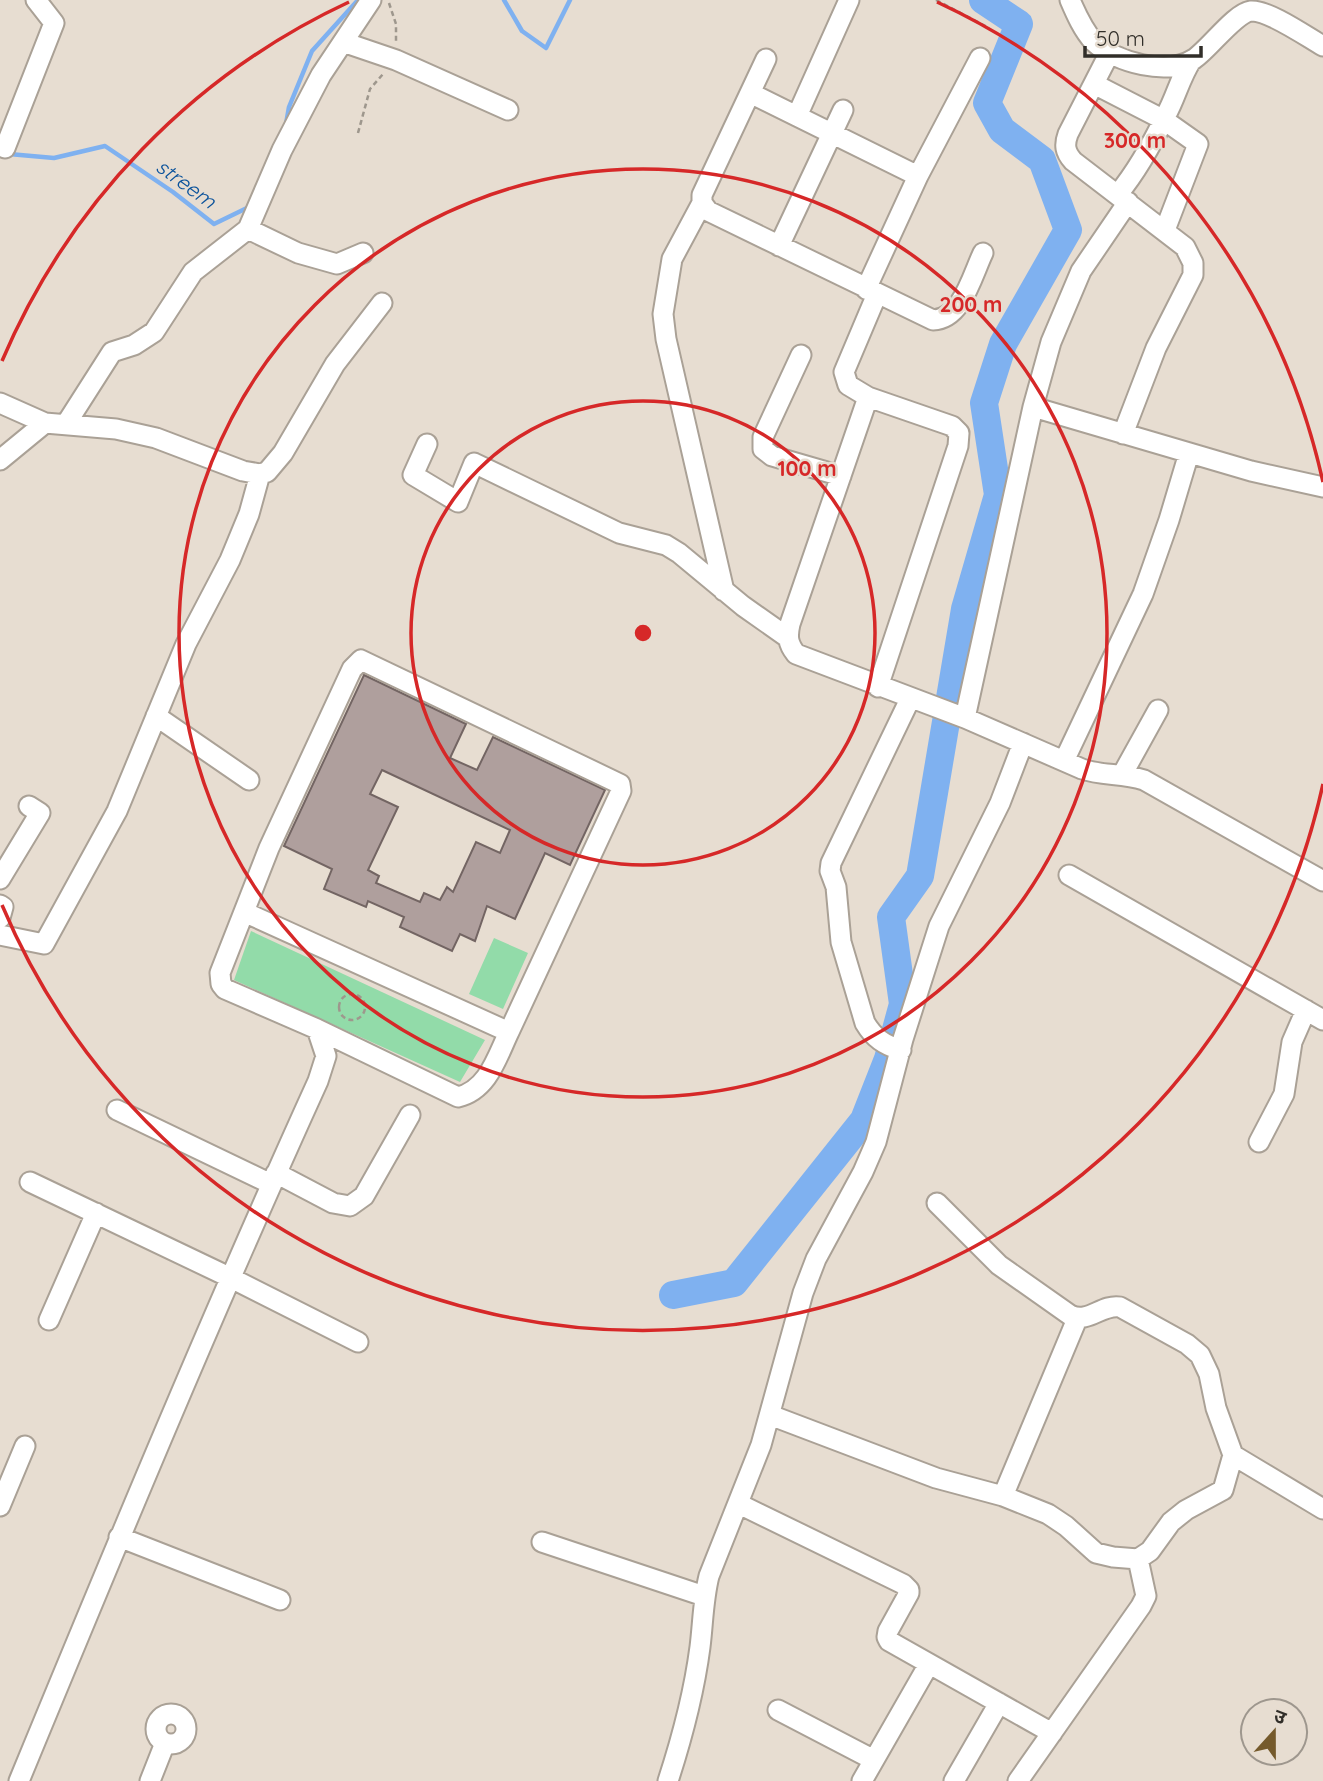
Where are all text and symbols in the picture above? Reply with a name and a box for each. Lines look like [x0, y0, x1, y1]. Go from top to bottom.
scale bar [1085, 14, 1200, 58]
text: 50 m [1096, 25, 1145, 51]
text: 300 m [1104, 127, 1166, 153]
water label: streem [152, 153, 222, 214]
text: 200 m [940, 291, 1002, 317]
text: 100 m [777, 455, 837, 481]
centre of rings [631, 621, 655, 645]
north arrow [1239, 1697, 1309, 1767]
text: उ [1271, 1703, 1290, 1730]

